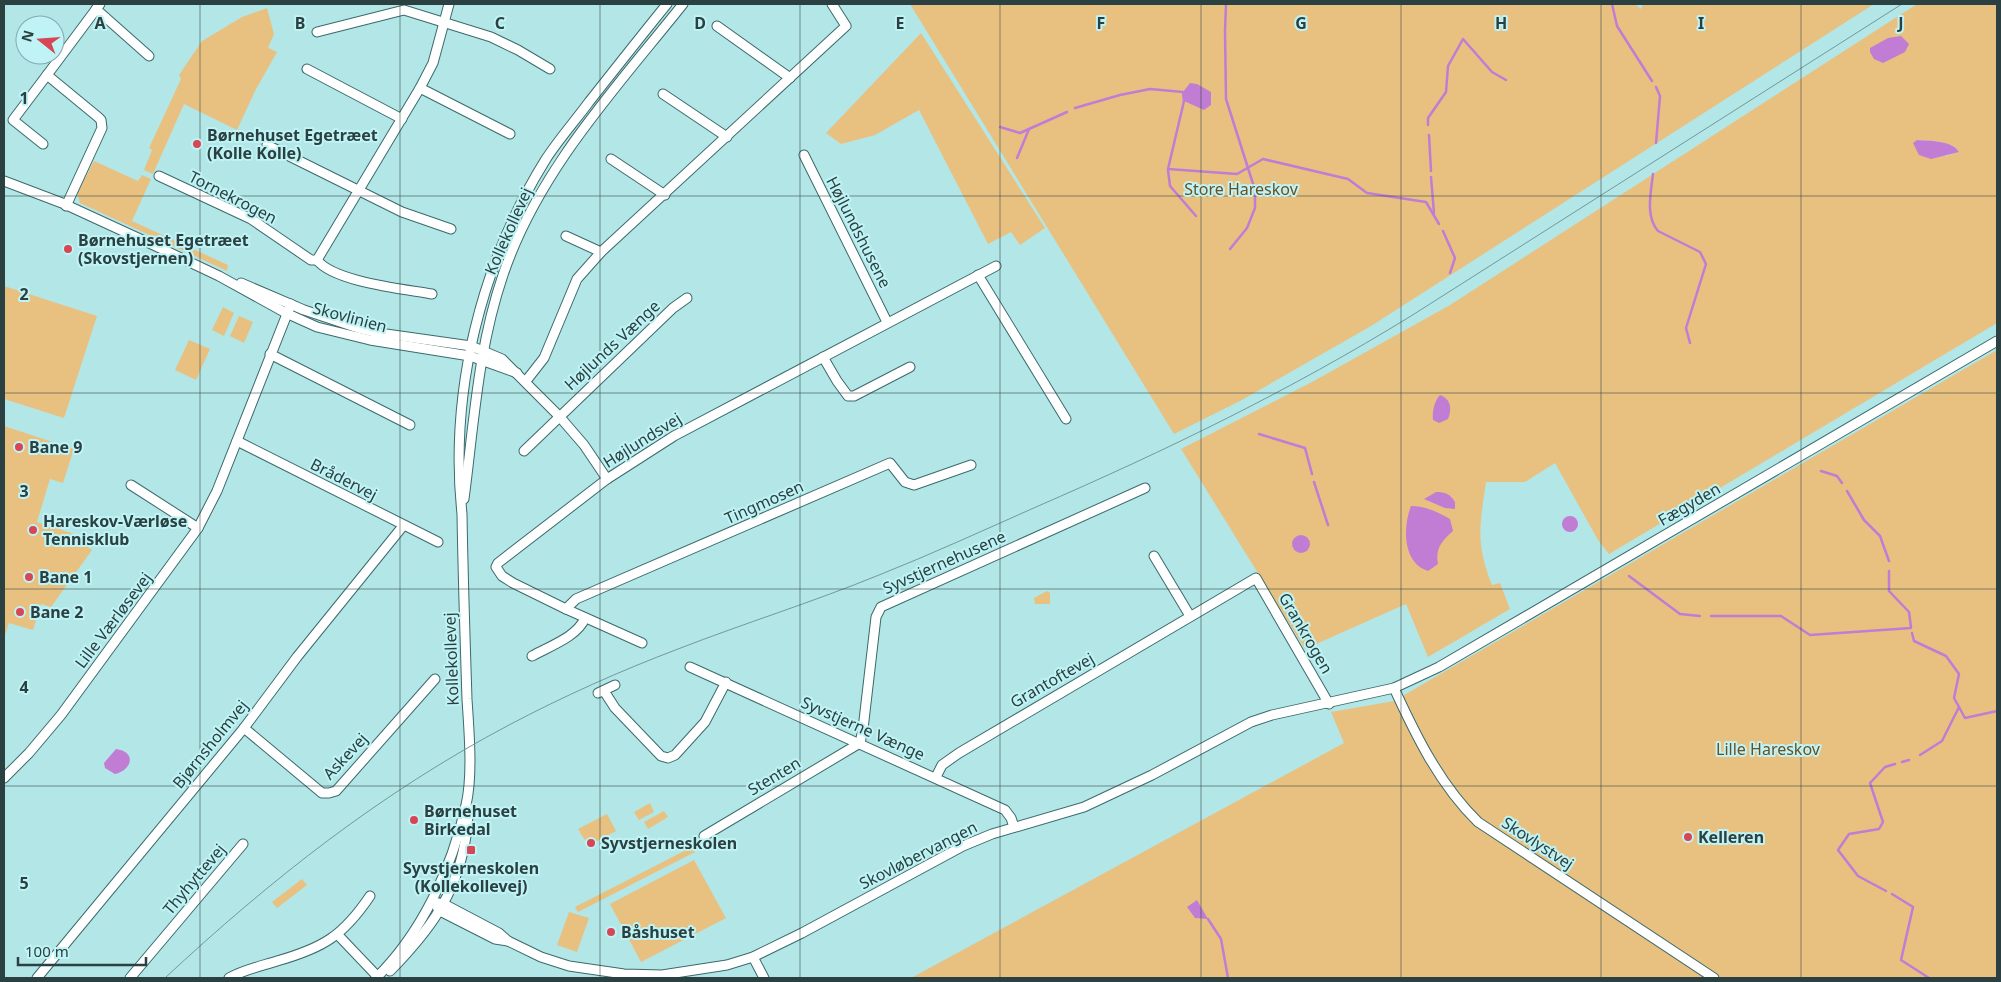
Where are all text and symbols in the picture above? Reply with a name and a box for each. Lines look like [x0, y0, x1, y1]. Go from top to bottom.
text: A [94, 12, 106, 34]
text: B [295, 12, 305, 34]
text: C [495, 12, 505, 34]
text: D [694, 12, 706, 34]
text: E [896, 12, 905, 34]
text: F [1097, 12, 1105, 34]
text: G [1295, 12, 1307, 34]
text: H [1495, 12, 1507, 34]
text: I [1698, 12, 1704, 34]
text: J [1896, 12, 1904, 34]
north arrow [15, 15, 65, 65]
text: N [16, 28, 38, 44]
text: 1 [19, 87, 29, 109]
place label: Børnehuset Egetræet (Kolle Kolle) [207, 124, 378, 164]
marker: Børnehuset Egetræet (Kolle Kolle) [191, 138, 203, 150]
street label: Tornekrogen [185, 165, 281, 229]
street label: Højlundshusene [821, 172, 897, 292]
park label: Store Hareskov [1184, 178, 1299, 200]
street label: Kollekollevej [479, 184, 537, 278]
place label: Børnehuset Egetræet (Skovstjernen) [78, 229, 249, 269]
marker: Børnehuset Egetræet (Skovstjernen) [62, 243, 74, 255]
text: 2 [19, 283, 29, 305]
street label: Højlunds Vænge [559, 295, 665, 395]
street label: Skovlinien [310, 297, 390, 337]
street label: Højlundsvej [599, 407, 685, 473]
place label: Bane 9 [29, 436, 83, 458]
marker: Bane 9 [13, 441, 25, 453]
street label: Brådervej [307, 453, 381, 505]
street label: Tingmosen [721, 475, 807, 529]
street label: Fægyden [1654, 477, 1724, 531]
text: 3 [19, 480, 29, 502]
place label: Hareskov-Værløse Tennisklub [43, 510, 187, 550]
marker: Hareskov-Værløse Tennisklub [27, 524, 39, 536]
street label: Syvstjernehusene [879, 525, 1009, 599]
place label: Bane 1 [39, 566, 93, 588]
street label: Lille Værløsevej [70, 567, 156, 673]
marker: Bane 1 [23, 571, 35, 583]
street label: Grankrogen [1274, 588, 1338, 678]
place label: Bane 2 [30, 601, 84, 623]
marker: Bane 2 [14, 606, 26, 618]
street label: Kollekollevej [438, 612, 464, 706]
street label: Grantoftevej [1006, 647, 1098, 713]
text: 4 [19, 676, 29, 698]
street label: Syvstjerne Vænge [798, 691, 928, 765]
street label: Bjørnsholmvej [167, 695, 253, 793]
street label: Askevej [318, 728, 372, 784]
park label: Lille Hareskov [1716, 738, 1821, 760]
street label: Stenten [743, 752, 805, 800]
place label: Børnehuset Birkedal [424, 800, 517, 840]
street label: Skovlystvej [1498, 811, 1578, 875]
marker: Børnehuset Birkedal [408, 814, 420, 826]
street label: Skovløbervangen [855, 816, 981, 894]
place label: Kelleren [1698, 826, 1764, 848]
marker: Kelleren [1682, 831, 1694, 843]
place label: Syvstjerneskolen [601, 832, 737, 854]
marker: Syvstjerneskolen [585, 837, 597, 849]
street label: Thyhyttevej [158, 839, 230, 919]
marker: Syvstjerneskolen (Kollekollevej) [465, 844, 477, 856]
place label: Syvstjerneskolen (Kollekollevej) [403, 857, 539, 897]
text: 5 [19, 872, 29, 894]
place label: Båshuset [621, 921, 695, 943]
marker: Båshuset [605, 926, 617, 938]
scale bar [18, 934, 145, 966]
text: 100 m [25, 941, 69, 961]

